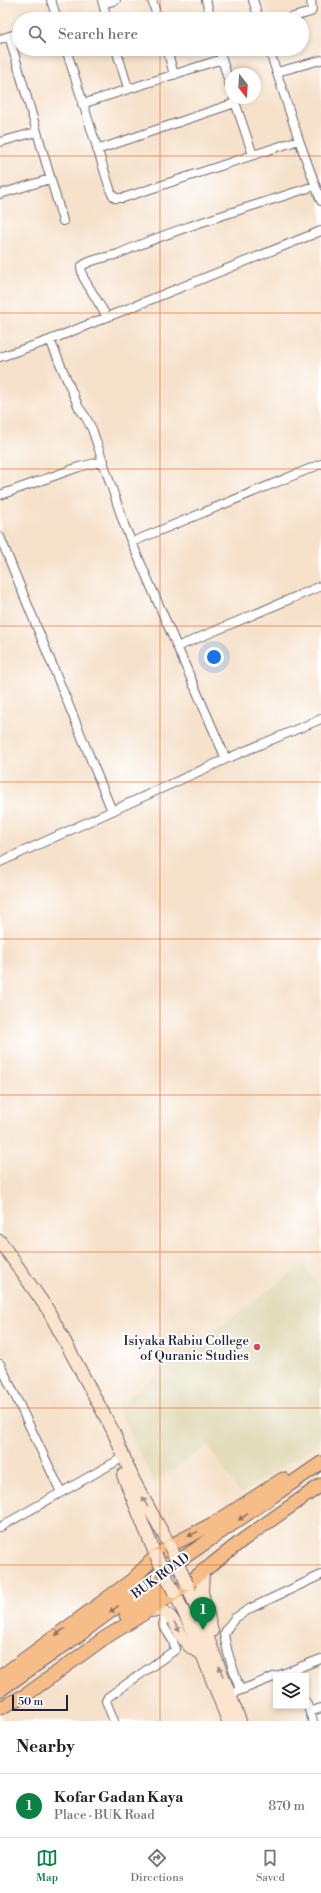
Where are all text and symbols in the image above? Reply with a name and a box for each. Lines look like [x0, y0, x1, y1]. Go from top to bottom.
search box [12, 12, 309, 56]
icon: search [26, 23, 48, 45]
text: Search here [58, 25, 138, 44]
north arrow [225, 68, 261, 104]
your location [204, 647, 224, 667]
place label: Isiyaka Rabiu College of Quranic Studies [123, 1333, 249, 1364]
marker: Isiyaka Rabiu College of Quranic Studies [252, 1342, 262, 1352]
one-way arrow [142, 1496, 149, 1508]
one-way arrow [237, 1513, 248, 1521]
one-way arrow [187, 1531, 199, 1537]
street label: BUK ROAD [128, 1549, 193, 1603]
pin: 1 [190, 1597, 216, 1630]
one-way arrow [108, 1605, 119, 1613]
one-way arrow [173, 1621, 180, 1633]
one-way arrow [55, 1628, 66, 1636]
one-way arrow [218, 1665, 224, 1677]
map controls [273, 1673, 309, 1709]
button: layers [273, 1673, 309, 1709]
scale bar [12, 1693, 68, 1712]
text: 50 m [18, 1695, 43, 1709]
text: Nearby [16, 1736, 75, 1758]
text: Kofar Gadan Kaya [54, 1788, 183, 1807]
text: 1 [26, 1798, 32, 1814]
text: 870 m [268, 1798, 305, 1814]
text: Place · BUK Road [54, 1807, 155, 1823]
tab: Map [36, 1847, 58, 1885]
tab: Directions [131, 1847, 184, 1885]
tab: Saved [256, 1847, 285, 1885]

